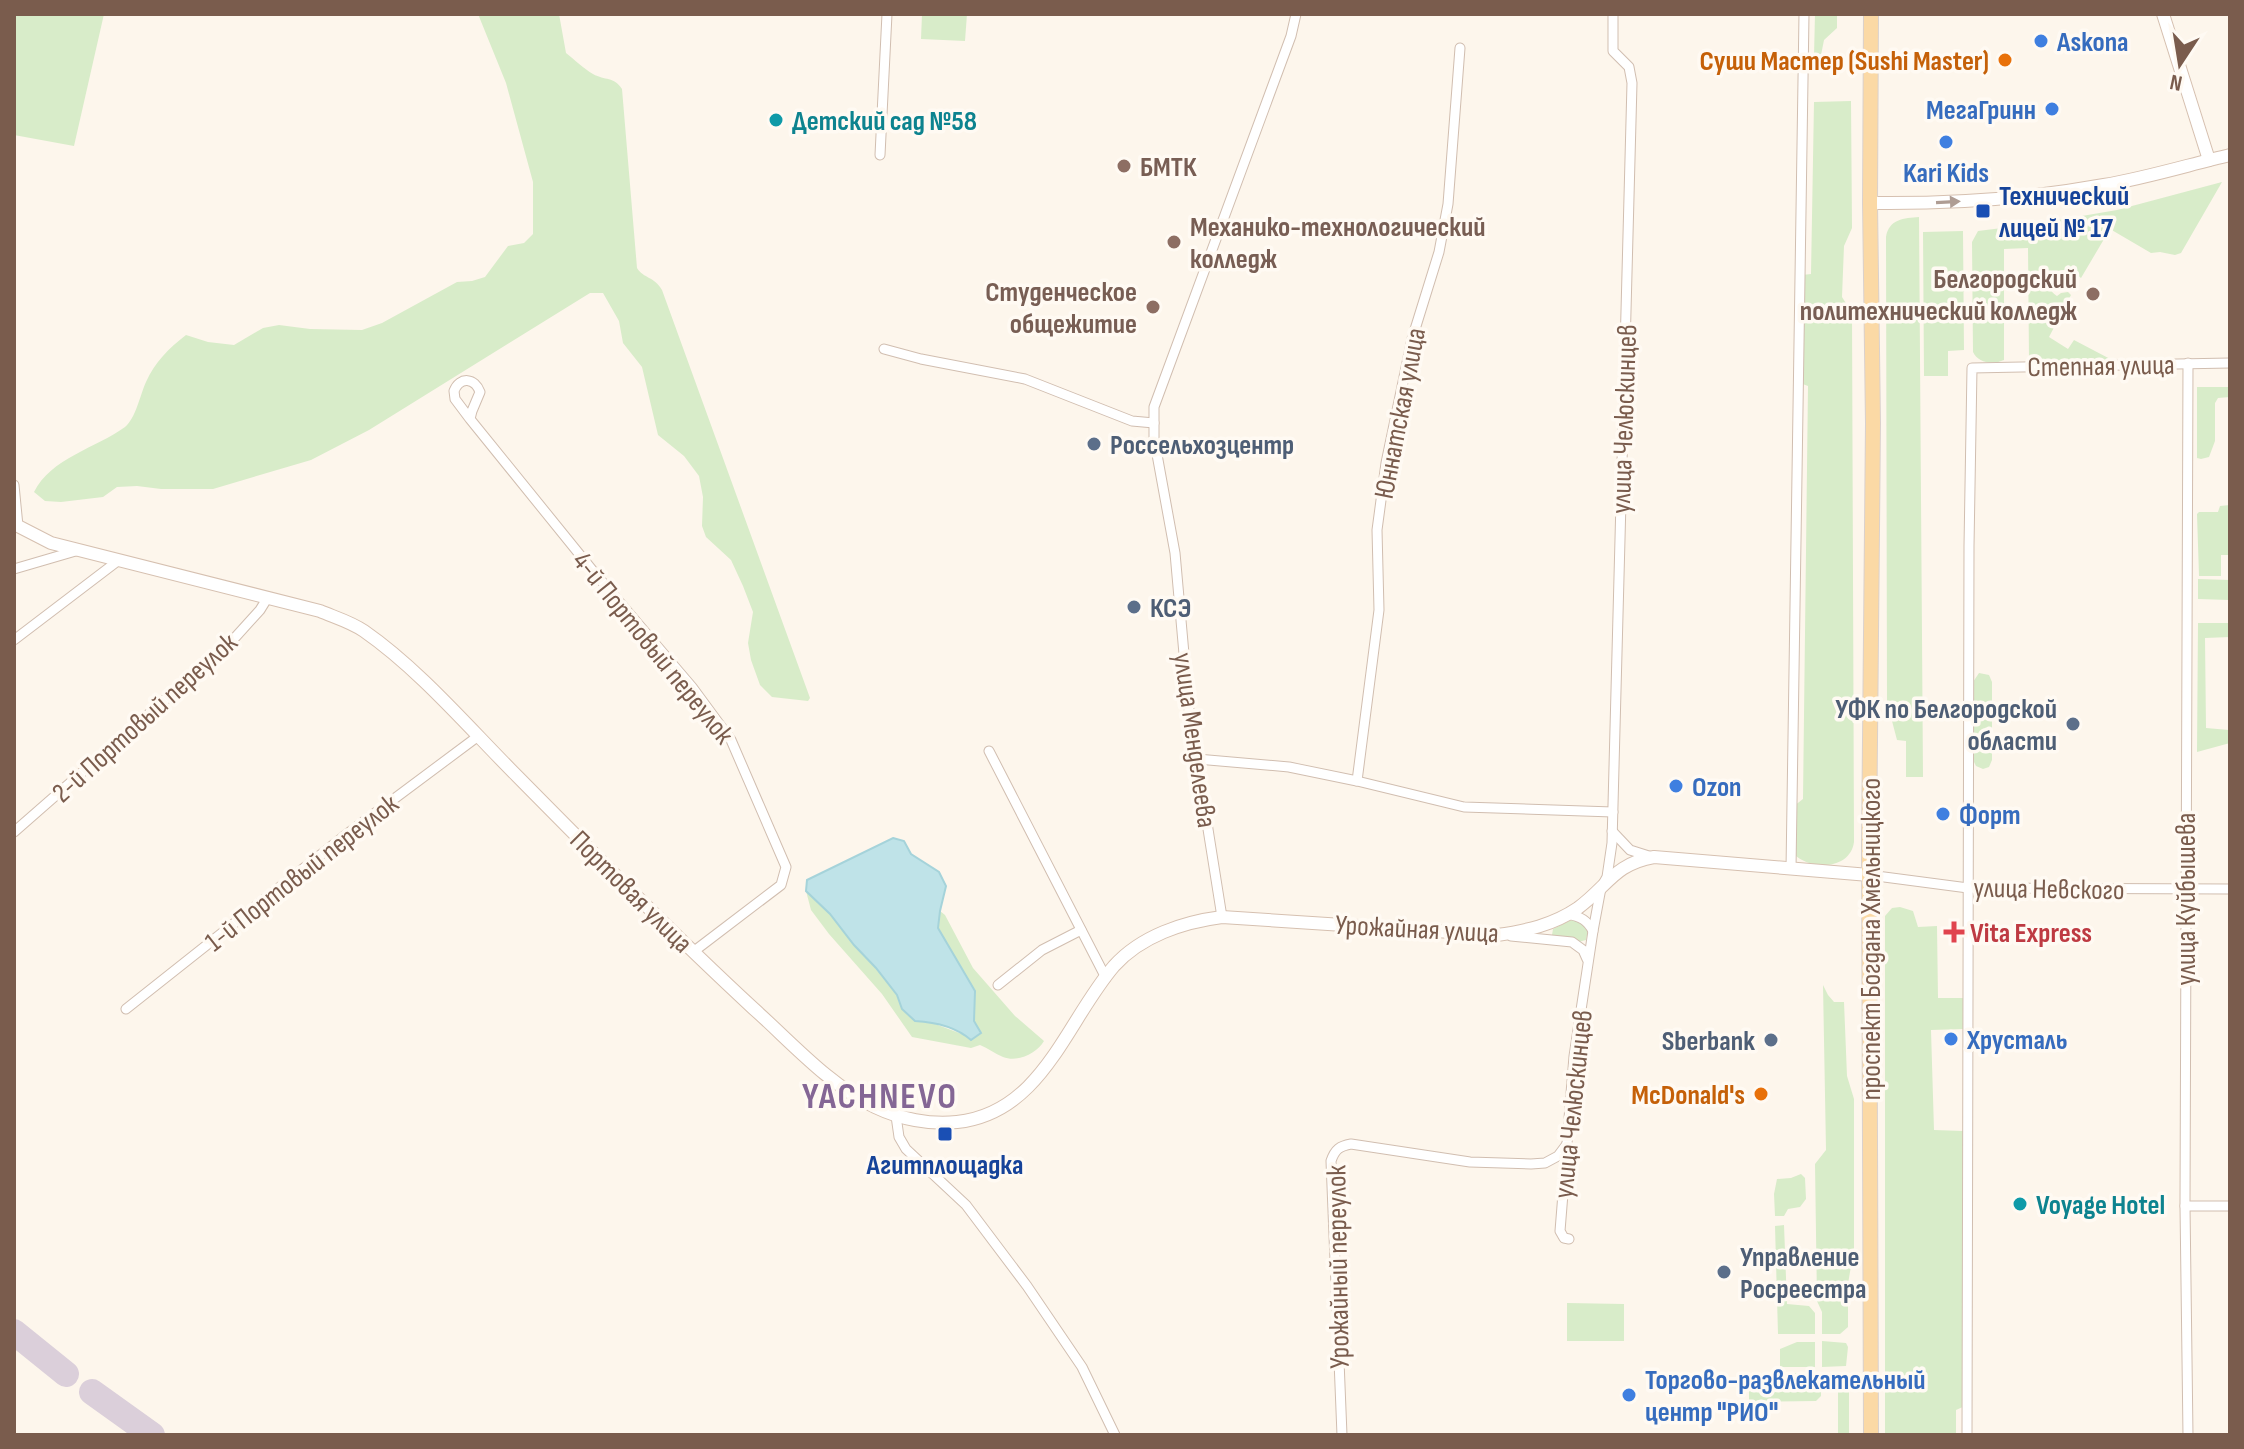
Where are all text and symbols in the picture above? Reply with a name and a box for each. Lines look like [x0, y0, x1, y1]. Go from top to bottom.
north arrow [2140, 24, 2220, 104]
place label: Askona [2056, 26, 2129, 59]
marker: Askona [2032, 32, 2050, 50]
place label: Суши Мастер (Sushi Master) [1699, 45, 1989, 78]
marker: Суши Мастер (Sushi Master) [1996, 51, 2014, 69]
text: N [2168, 68, 2185, 97]
place label: МегаГринн [1926, 94, 2036, 127]
marker: МегаГринн [2043, 100, 2061, 118]
place label: Детский сад №58 [792, 105, 977, 138]
marker: Детский сад №58 [767, 111, 785, 129]
marker: Kari Kids [1937, 133, 1955, 151]
place label: БМТК [1140, 151, 1197, 184]
marker: БМТК [1115, 157, 1133, 175]
place label: Kari Kids [1903, 157, 1989, 190]
place label: Технический лицей № 17 [1999, 180, 2129, 245]
one-way arrow [1936, 195, 1961, 208]
marker: Технический лицей № 17 [1974, 202, 1992, 220]
place label: Механико-технологический колледж [1190, 211, 1486, 276]
marker: Механико-технологический колледж [1165, 233, 1183, 251]
place label: Белгородский политехнический колледж [1800, 263, 2077, 328]
place label: Студенческое общежитие [985, 276, 1137, 341]
marker: Белгородский политехнический колледж [2084, 285, 2102, 303]
marker: Студенческое общежитие [1144, 298, 1162, 316]
street label: улица Челюскинцев [1605, 324, 1644, 514]
street label: Юннатская улица [1368, 325, 1433, 502]
street label: Степная улица [2027, 349, 2175, 384]
place label: Россельхозцентр [1110, 429, 1294, 462]
marker: Россельхозцентр [1085, 435, 1103, 453]
street label: 4-й Портовый переулок [565, 545, 741, 751]
place label: КСЭ [1150, 592, 1191, 625]
marker: КСЭ [1125, 598, 1143, 616]
street label: 2-й Портовый переулок [46, 626, 245, 810]
street label: улица Менделеева [1166, 651, 1223, 830]
place label: УФК по Белгородской области [1835, 693, 2057, 758]
marker: УФК по Белгородской области [2064, 715, 2082, 733]
place label: Ozon [1692, 771, 1742, 804]
marker: Ozon [1667, 777, 1685, 795]
street label: проспект Богдана Хмельницкого [1855, 778, 1888, 1100]
street label: 1-й Портовый переулок [199, 787, 405, 959]
place label: Форт [1959, 799, 2021, 832]
marker: Форт [1934, 805, 1952, 823]
street label: улица Куйбышева [2170, 813, 2203, 985]
street label: Портовая улица [563, 824, 699, 960]
street label: улица Невского [1973, 872, 2125, 907]
street label: Урожайная улица [1334, 909, 1500, 950]
place label: Vita Express [1970, 917, 2092, 950]
marker: Vita Express [1945, 923, 1963, 941]
street label: улица Челюскинцев [1547, 1008, 1600, 1200]
place label: Хрусталь [1966, 1024, 2068, 1057]
place label: Sberbank [1662, 1025, 1755, 1058]
marker: Хрусталь [1942, 1030, 1960, 1048]
marker: Sberbank [1762, 1031, 1780, 1049]
district label: YACHNEVO [802, 1076, 958, 1119]
place label: McDonald's [1631, 1079, 1745, 1112]
marker: McDonald's [1752, 1085, 1770, 1103]
marker: Агитплощадка [936, 1125, 954, 1143]
place label: Агитплощадка [866, 1149, 1023, 1182]
street label: Урожайный переулок [1320, 1164, 1357, 1369]
place label: Voyage Hotel [2036, 1189, 2165, 1222]
marker: Voyage Hotel [2011, 1195, 2029, 1213]
place label: Управление Росреестра [1740, 1241, 1866, 1306]
marker: Управление Росреестра [1715, 1263, 1733, 1281]
place label: Торгово-развлекательный центр "РИО" [1645, 1364, 1925, 1429]
marker: Торгово-развлекательный центр "РИО" [1620, 1386, 1638, 1404]

